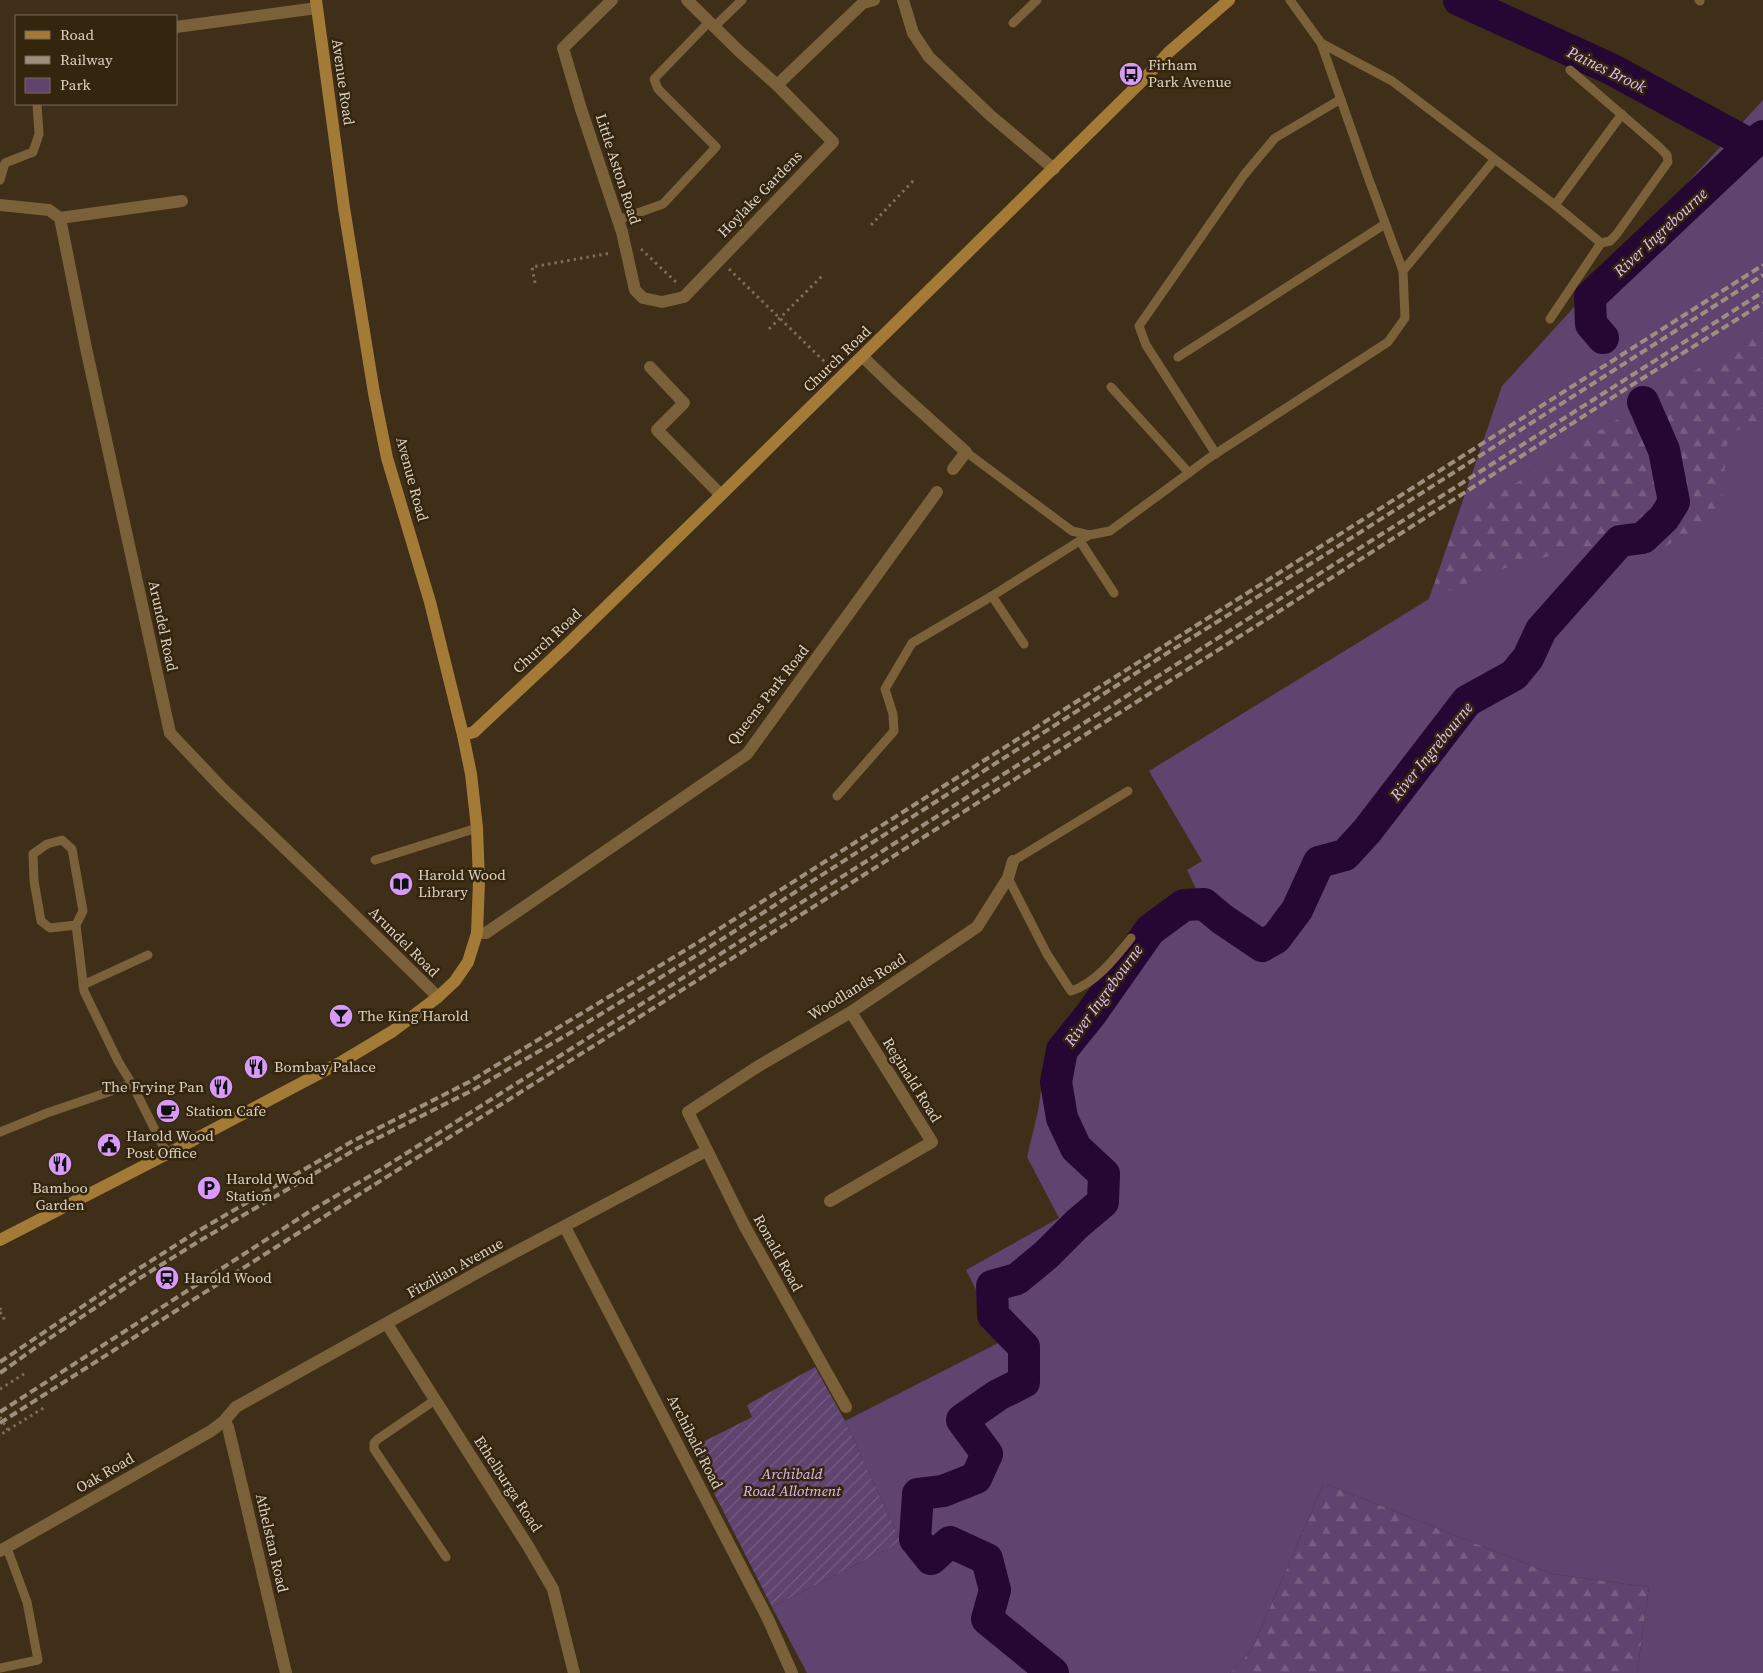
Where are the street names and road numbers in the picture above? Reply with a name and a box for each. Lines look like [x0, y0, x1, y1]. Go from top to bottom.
street label: Avenue Road [327, 38, 360, 127]
street label: Little Aston Road [591, 111, 646, 227]
street label: Hoylake Gardens [713, 145, 807, 242]
street label: Church Road [798, 321, 876, 396]
street label: Avenue Road [391, 434, 434, 524]
street label: Arundel Road [144, 579, 183, 674]
street label: Church Road [508, 603, 586, 678]
street label: Queens Park Road [722, 640, 814, 749]
street label: Arundel Road [364, 902, 445, 982]
street label: Woodlands Road [804, 948, 910, 1025]
street label: Reginald Road [878, 1033, 947, 1127]
street label: Ronald Road [749, 1210, 808, 1295]
street label: Fitzilian Avenue [403, 1232, 507, 1303]
street label: Archibald Road [663, 1391, 729, 1493]
street label: Ethelburga Road [469, 1431, 548, 1536]
street label: Oak Road [72, 1447, 138, 1498]
street label: Athelstan Road [251, 1491, 294, 1595]

